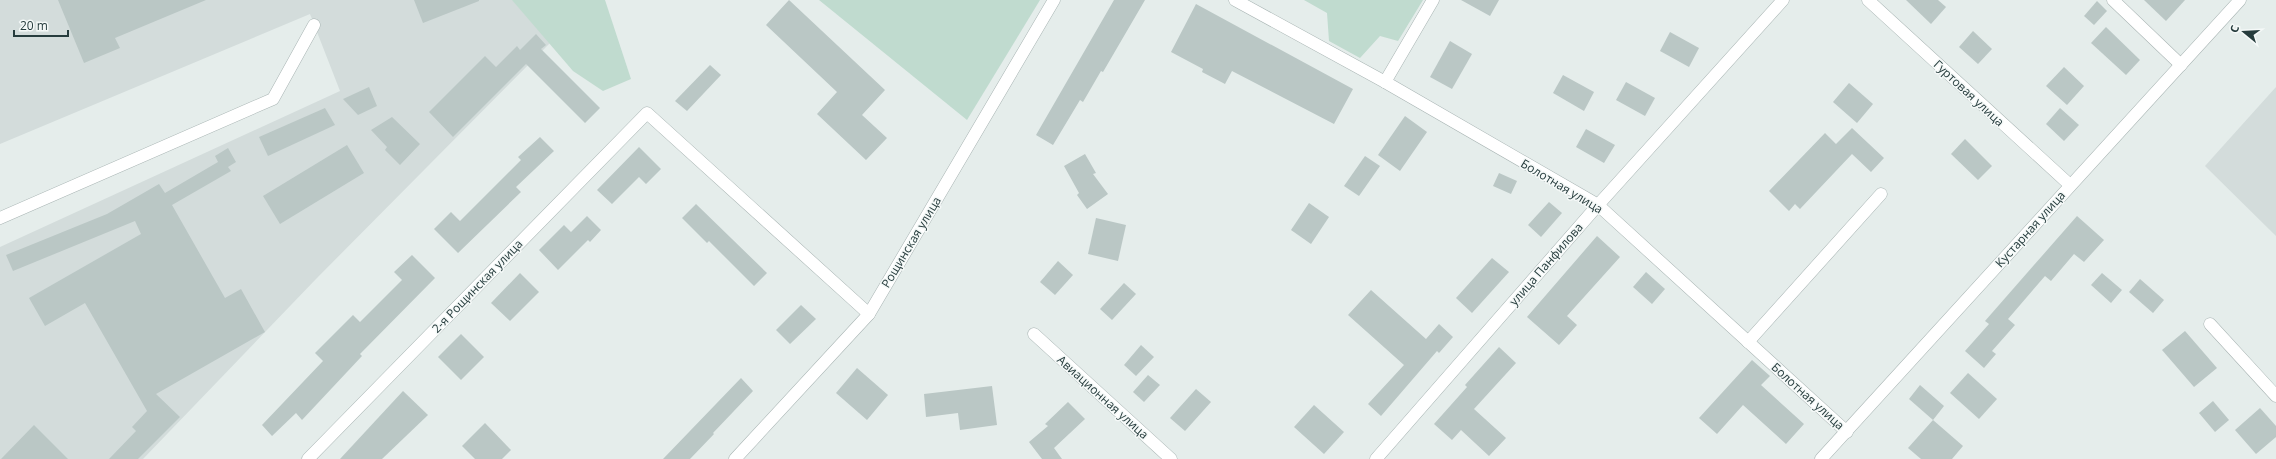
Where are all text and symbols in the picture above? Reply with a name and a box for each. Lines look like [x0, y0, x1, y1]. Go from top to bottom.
scale bar [14, 12, 68, 38]
north arrow [2224, 12, 2264, 52]
text: 20 m [20, 17, 48, 34]
text: С [2226, 23, 2242, 34]
street label: Гуртовая улица [1930, 56, 2008, 130]
street label: Болотная улица [1518, 155, 1606, 217]
street label: Кустарная улица [1991, 187, 2069, 271]
street label: Рощинская улица [877, 193, 945, 291]
street label: улица Панфилова [1505, 219, 1587, 309]
street label: 2-я Рощинская улица [428, 236, 526, 336]
street label: Авиационная улица [1054, 351, 1152, 443]
street label: Болотная улица [1768, 359, 1848, 433]

